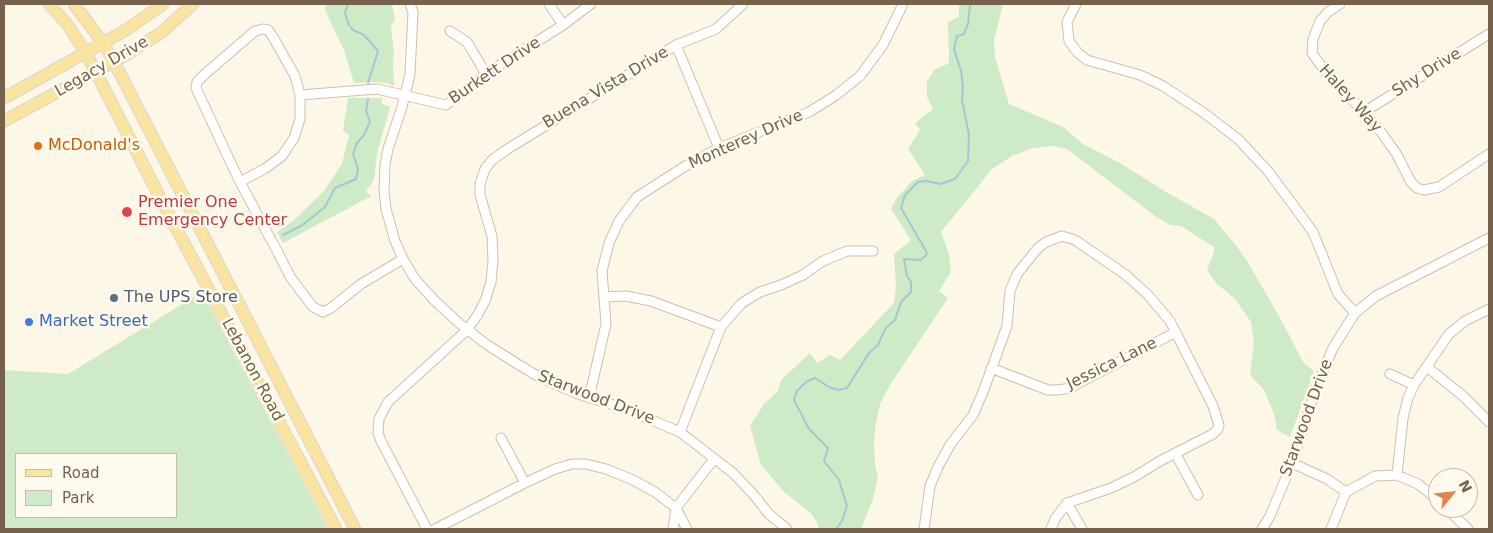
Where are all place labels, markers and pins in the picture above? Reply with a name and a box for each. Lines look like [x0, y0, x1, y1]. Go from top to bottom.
place label: McDonald's [48, 136, 140, 156]
marker: McDonald's [32, 140, 44, 152]
place label: Premier One Emergency Center [138, 193, 287, 231]
marker: Premier One Emergency Center [120, 205, 134, 219]
place label: The UPS Store [124, 288, 238, 308]
marker: The UPS Store [108, 292, 120, 304]
place label: Market Street [39, 312, 148, 332]
marker: Market Street [23, 316, 35, 328]

